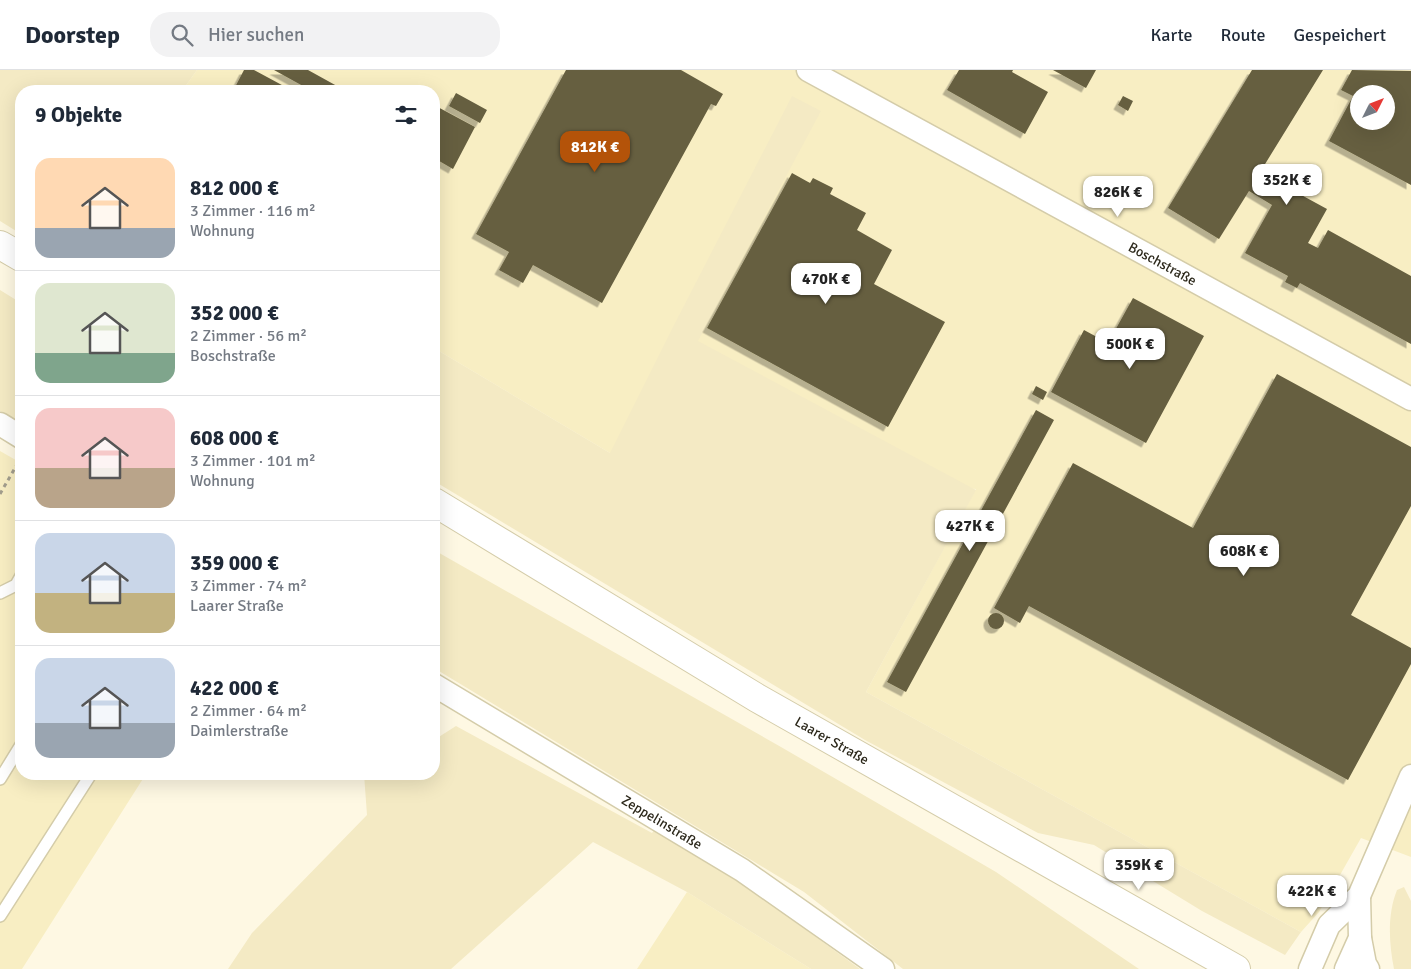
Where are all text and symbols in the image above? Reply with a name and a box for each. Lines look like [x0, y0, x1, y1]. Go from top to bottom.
search box [150, 12, 500, 57]
text: Doorstep [25, 20, 120, 50]
icon: search [168, 21, 196, 49]
text: Hier suchen [208, 23, 304, 47]
text: Karte [1151, 24, 1193, 46]
text: Route [1221, 24, 1266, 46]
text: Gespeichert [1294, 24, 1386, 46]
north arrow [1350, 85, 1395, 130]
map controls [1350, 85, 1395, 130]
icon: filters [392, 101, 420, 129]
text: 9 Objekte [35, 102, 122, 128]
pin: 812K € [554, 131, 636, 173]
text: 812K € [571, 137, 619, 157]
pin: 352K € [1246, 164, 1328, 206]
text: 352K € [1263, 170, 1311, 190]
text: 812 000 € [190, 175, 279, 201]
pin: 826K € [1077, 176, 1159, 218]
icon: home [75, 178, 135, 238]
text: 826K € [1094, 182, 1142, 202]
text: 3 Zimmer · 116 m² [190, 201, 316, 221]
text: Wohnung [190, 221, 255, 241]
street label: Boschstraße [1126, 238, 1200, 289]
pin: 470K € [785, 262, 867, 305]
text: 470K € [802, 269, 850, 289]
text: 352 000 € [190, 300, 279, 326]
icon: home [75, 303, 135, 363]
text: 2 Zimmer · 56 m² [190, 326, 307, 346]
pin: 500K € [1089, 328, 1171, 370]
text: 500K € [1106, 334, 1154, 354]
text: Boschstraße [190, 346, 276, 366]
text: 608 000 € [190, 425, 279, 451]
icon: home [75, 428, 135, 488]
text: 3 Zimmer · 101 m² [190, 451, 316, 471]
text: Wohnung [190, 471, 255, 491]
pin: 427K € [929, 510, 1011, 552]
text: 427K € [946, 516, 994, 536]
pin: 608K € [1203, 534, 1285, 577]
text: 608K € [1220, 541, 1268, 561]
text: 359 000 € [190, 550, 279, 576]
icon: home [75, 553, 135, 613]
text: 3 Zimmer · 74 m² [190, 576, 307, 596]
text: Laarer Straße [190, 596, 284, 616]
text: 422 000 € [190, 675, 279, 701]
icon: home [75, 678, 135, 738]
text: 2 Zimmer · 64 m² [190, 701, 307, 721]
street label: Laarer Straße [792, 713, 872, 768]
text: Daimlerstraße [190, 721, 288, 741]
street label: Zeppelinstraße [619, 791, 705, 853]
pin: 359K € [1098, 848, 1180, 891]
text: 359K € [1115, 855, 1163, 875]
pin: 422K € [1271, 874, 1353, 917]
text: 422K € [1288, 881, 1336, 901]

